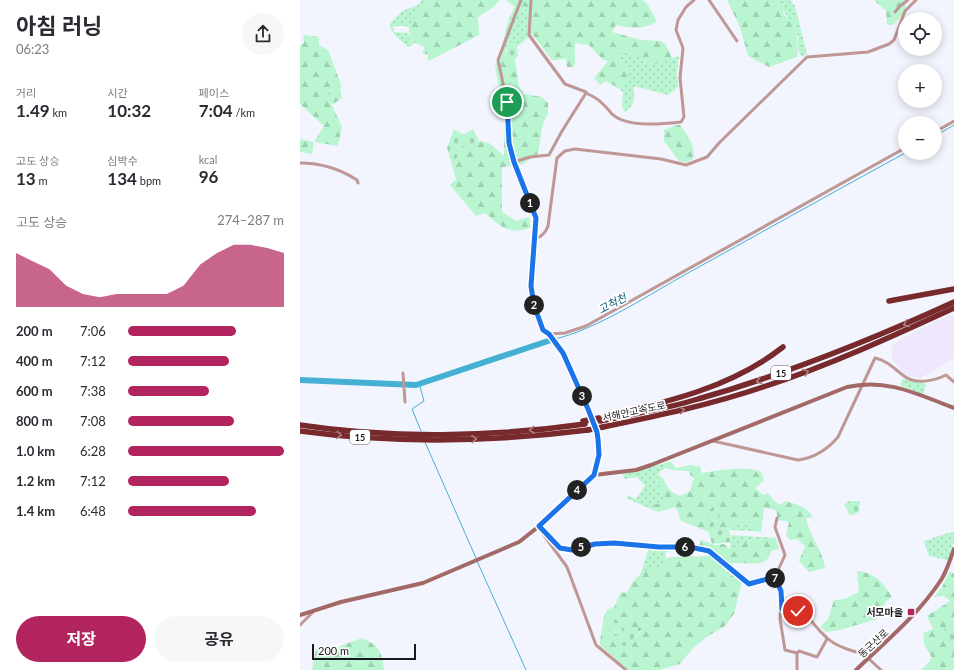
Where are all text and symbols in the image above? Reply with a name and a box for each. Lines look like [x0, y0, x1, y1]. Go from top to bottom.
text: 아침 러닝 [16, 12, 102, 39]
map controls [898, 12, 942, 160]
button: locate [898, 12, 942, 56]
button: share [242, 13, 284, 55]
text: 06:23 [16, 41, 49, 57]
button: + [898, 64, 942, 108]
pin [490, 85, 524, 119]
text: 거리 [16, 86, 36, 99]
text: 시간 [107, 86, 128, 99]
text: 페이스 [199, 86, 229, 99]
icon: arrive [496, 91, 518, 113]
text: 1.49 [16, 100, 50, 121]
text: 10:32 [107, 100, 151, 121]
text: 7:04 [199, 100, 233, 121]
text: km [50, 106, 67, 119]
text: /km [233, 106, 255, 119]
button: − [898, 116, 942, 160]
text: kcal [199, 153, 217, 166]
text: 고도 상승 [16, 154, 59, 167]
text: 심박수 [107, 154, 138, 167]
text: 96 [199, 166, 218, 187]
text: 13 [16, 168, 36, 189]
text: 134 [107, 168, 137, 189]
text: m [36, 174, 48, 187]
text: bpm [137, 174, 161, 187]
pin: 1 [520, 193, 540, 213]
text: 1 [527, 196, 533, 209]
text: 274–287 m [217, 212, 284, 228]
text: 고도 상승 [16, 214, 67, 230]
water label: 고척천 [596, 289, 630, 316]
pin: 2 [524, 295, 544, 315]
text: 2 [531, 298, 537, 311]
one-way arrow [902, 319, 910, 327]
text: 200 m [16, 323, 53, 339]
text: 7:06 [80, 323, 106, 339]
text: 400 m [16, 353, 53, 369]
text: 7:12 [80, 353, 106, 369]
road number: 15 [771, 366, 791, 380]
one-way arrow [803, 368, 810, 376]
one-way arrow [755, 376, 762, 385]
text: 600 m [16, 383, 53, 399]
text: 7:38 [80, 383, 106, 399]
pin: 3 [572, 386, 592, 406]
text: 3 [579, 389, 585, 402]
street label: 서해안고속도로 [601, 398, 667, 424]
one-way arrow [679, 407, 685, 415]
text: 800 m [16, 413, 53, 429]
text: 7:08 [80, 413, 106, 429]
one-way arrow [529, 425, 535, 434]
one-way arrow [336, 430, 342, 439]
road number: 15 [350, 430, 370, 444]
one-way arrow [471, 435, 477, 443]
text: 1.0 km [16, 443, 55, 459]
text: 6:28 [80, 443, 106, 459]
text: 1.2 km [16, 473, 55, 489]
text: 7:12 [80, 473, 106, 489]
pin: 4 [567, 480, 587, 500]
text: 4 [574, 483, 580, 496]
text: 1.4 km [16, 503, 55, 519]
text: 6:48 [80, 503, 106, 519]
pin: 5 [571, 537, 591, 557]
pin: 6 [675, 537, 695, 557]
text: 5 [578, 540, 584, 553]
text: 6 [682, 540, 688, 553]
pin: 7 [765, 568, 785, 588]
text: 7 [772, 571, 778, 584]
pin [781, 594, 815, 628]
icon: check [787, 600, 809, 622]
place label: 서모마을 [866, 606, 903, 618]
marker: 서모마을 [906, 607, 916, 617]
button: 저장 [16, 616, 146, 662]
button: 공유 [154, 616, 284, 662]
street label: 동군산로 [855, 626, 891, 660]
scale bar [312, 642, 416, 661]
text: 200 m [318, 644, 349, 657]

